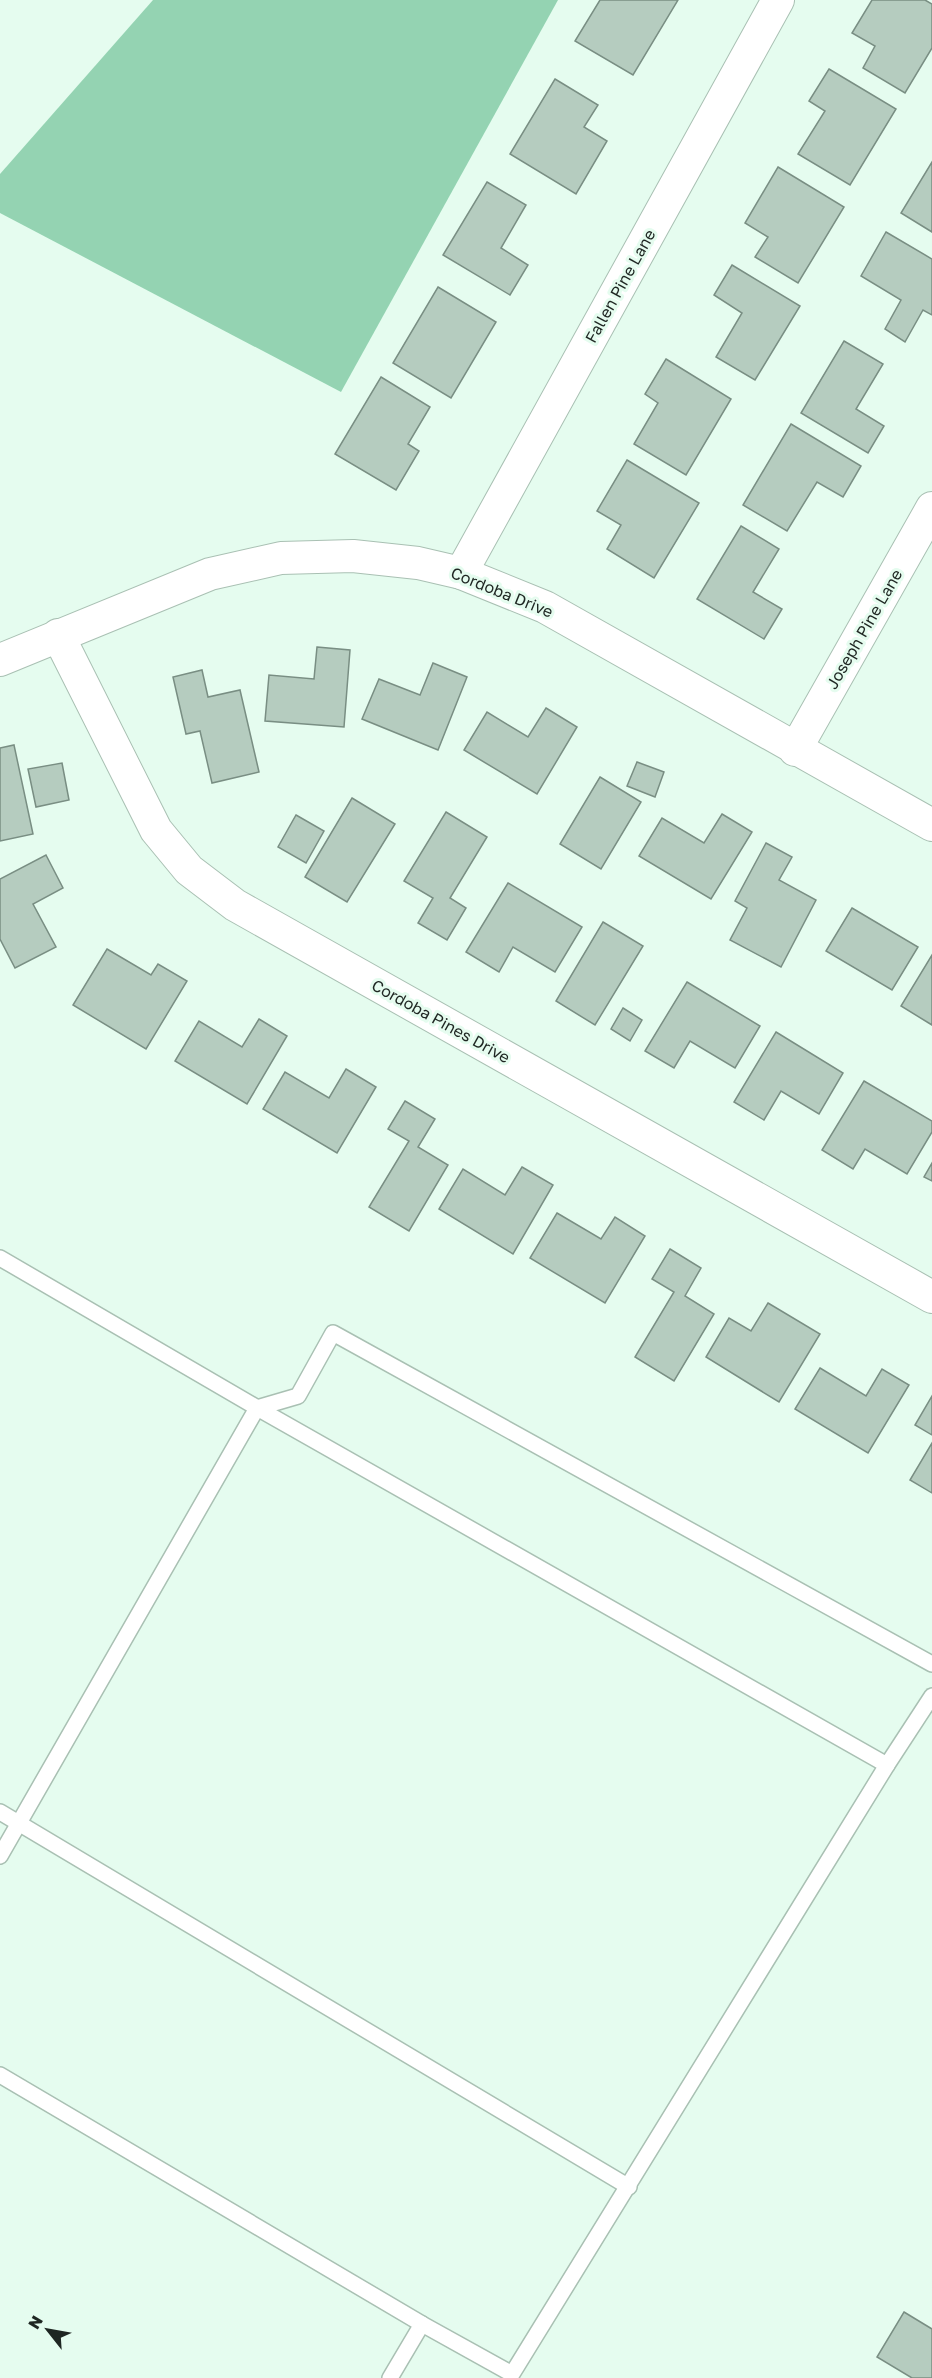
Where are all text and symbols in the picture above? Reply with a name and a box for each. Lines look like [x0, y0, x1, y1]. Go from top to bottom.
street label: Fallen Pine Lane [581, 226, 659, 346]
street label: Cordoba Drive [448, 562, 556, 622]
street label: Joseph Pine Lane [822, 565, 906, 693]
street label: Cordoba Pines Drive [368, 975, 514, 1067]
north arrow [18, 2300, 78, 2360]
text: N [23, 2312, 47, 2333]

